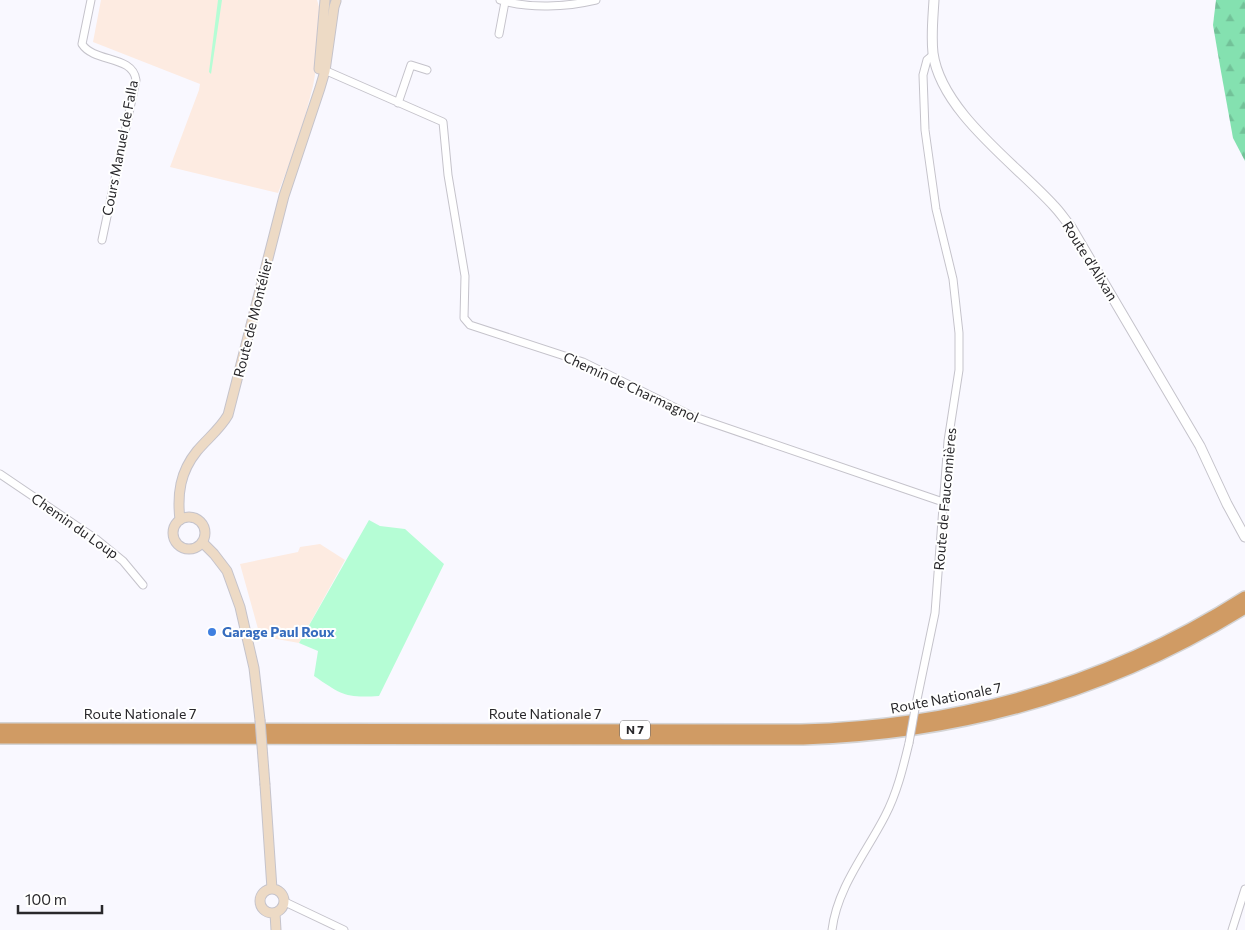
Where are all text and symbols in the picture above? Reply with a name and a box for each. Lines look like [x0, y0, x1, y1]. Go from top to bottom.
street label: Cours Manuel de Falla [98, 79, 141, 217]
street label: Route d'Alixan [1059, 218, 1122, 304]
street label: Route de Montélier [230, 256, 276, 379]
street label: Chemin de Charmagnol [561, 348, 702, 425]
street label: Route de Fauconnières [930, 427, 959, 571]
street label: Chemin du Loup [28, 489, 122, 562]
place label: Garage Paul Roux [222, 623, 335, 640]
marker: Garage Paul Roux [206, 626, 218, 638]
street label: Route Nationale 7 [889, 678, 1003, 717]
street label: Route Nationale 7 [84, 705, 196, 722]
street label: Route Nationale 7 [489, 705, 601, 722]
road number: N 7 [620, 720, 650, 740]
scale bar [18, 882, 101, 914]
text: 100 m [25, 890, 67, 908]

